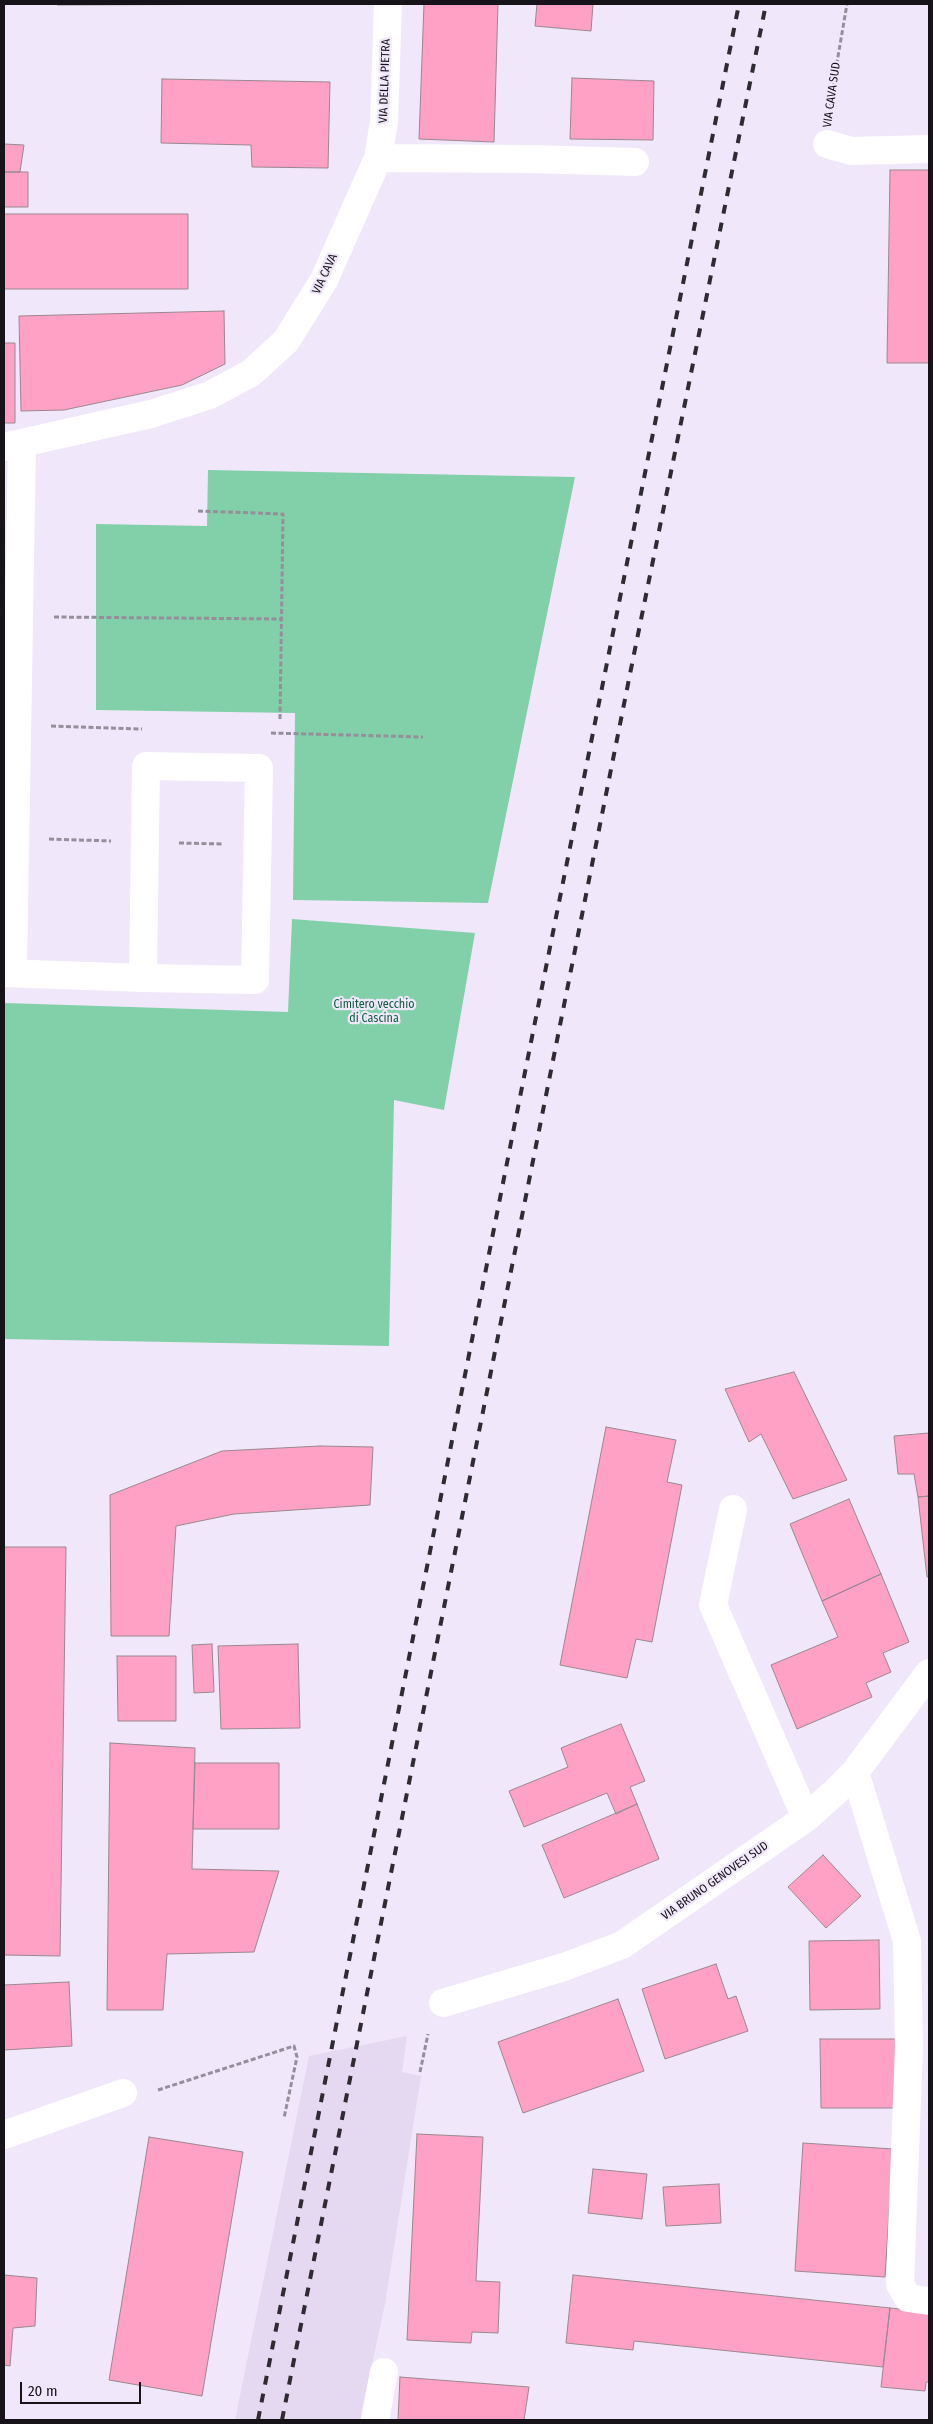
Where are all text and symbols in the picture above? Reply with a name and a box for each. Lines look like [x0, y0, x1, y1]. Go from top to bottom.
street label: VIA DELLA PIETRA [376, 39, 394, 123]
street label: VIA CAVA SUD [820, 61, 844, 129]
street label: VIA CAVA [309, 252, 341, 296]
park label: Cimitero vecchio di Cascina [334, 998, 414, 1026]
street label: VIA BRUNO GENOVESI SUD [659, 1839, 771, 1923]
scale bar [22, 2372, 144, 2404]
text: 20 m [28, 2382, 58, 2400]

